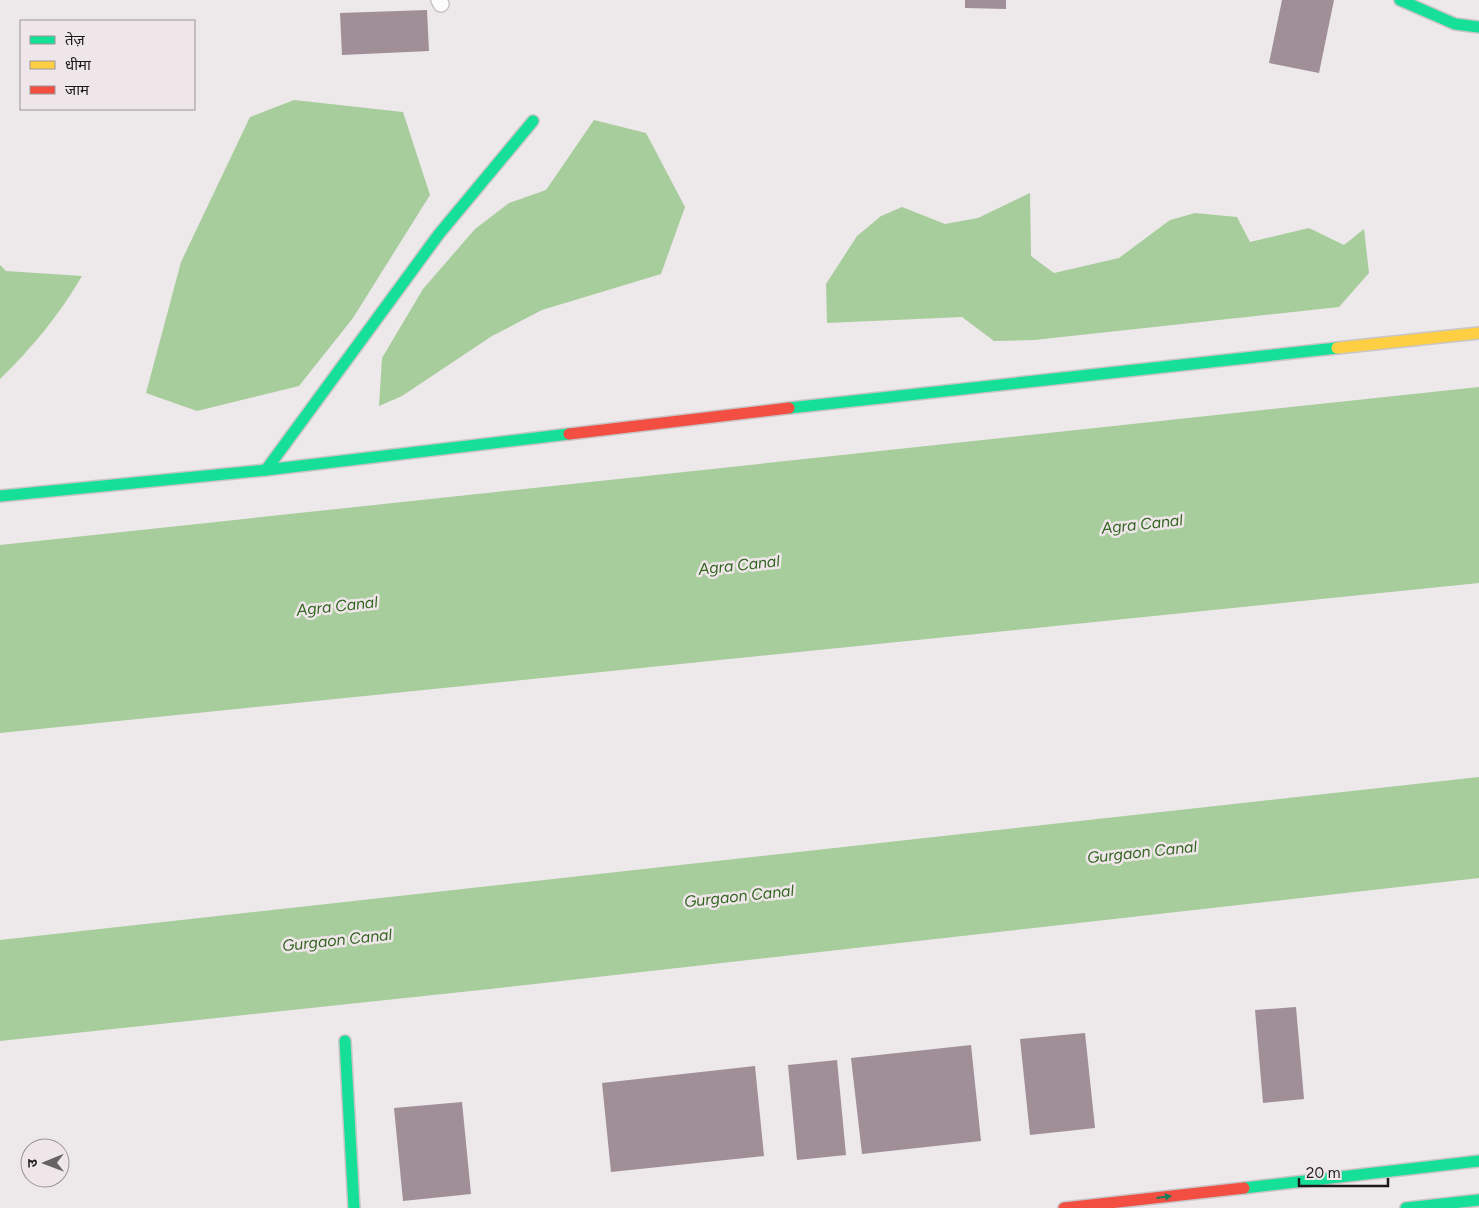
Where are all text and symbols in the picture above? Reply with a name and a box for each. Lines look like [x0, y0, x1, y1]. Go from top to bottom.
legend [20, 20, 195, 110]
text: तेज़ [65, 31, 86, 49]
text: धीमा [65, 56, 92, 74]
text: जाम [65, 81, 90, 99]
water label: Agra Canal [1099, 510, 1184, 538]
water label: Agra Canal [696, 551, 781, 579]
water label: Agra Canal [294, 592, 379, 620]
water label: Gurgaon Canal [1086, 837, 1198, 867]
water label: Gurgaon Canal [683, 881, 795, 911]
water label: Gurgaon Canal [281, 925, 393, 955]
north arrow [20, 1138, 70, 1188]
scale bar [1299, 1156, 1388, 1188]
text: उ [24, 1158, 41, 1167]
text: 20 m [1306, 1164, 1340, 1182]
one-way arrow [1157, 1192, 1173, 1200]

